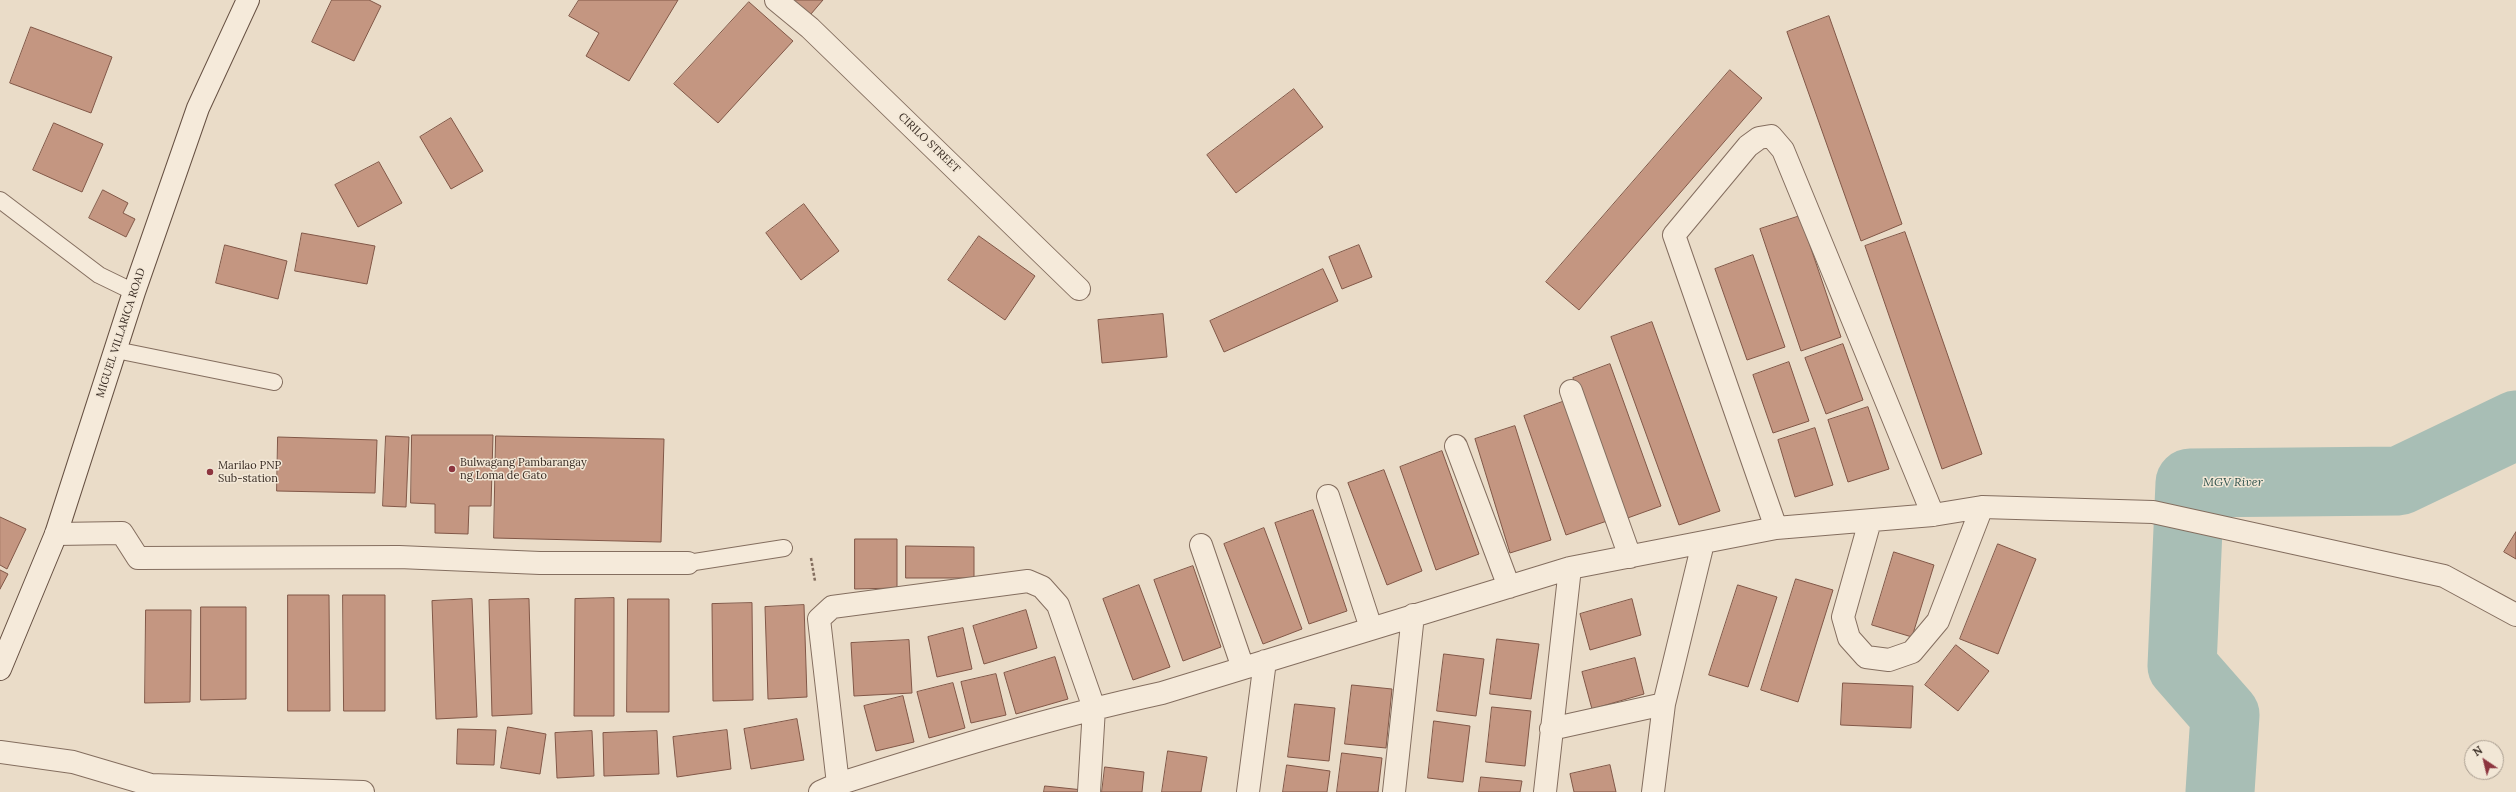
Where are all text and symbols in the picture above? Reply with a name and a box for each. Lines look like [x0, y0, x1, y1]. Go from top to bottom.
street label: CIRILO STREET [895, 110, 963, 176]
street label: MIGUEL VILLARICA ROAD [94, 267, 148, 399]
place label: Bulwagang Pambarangay ng Loma de Gato [460, 456, 587, 482]
place label: Marilao PNP Sub-station [218, 459, 281, 485]
marker: Bulwagang Pambarangay ng Loma de Gato [447, 464, 457, 474]
marker: Marilao PNP Sub-station [205, 467, 215, 477]
water label: MGV River [2203, 476, 2263, 490]
north arrow [2464, 740, 2504, 780]
text: N [2470, 743, 2485, 759]

